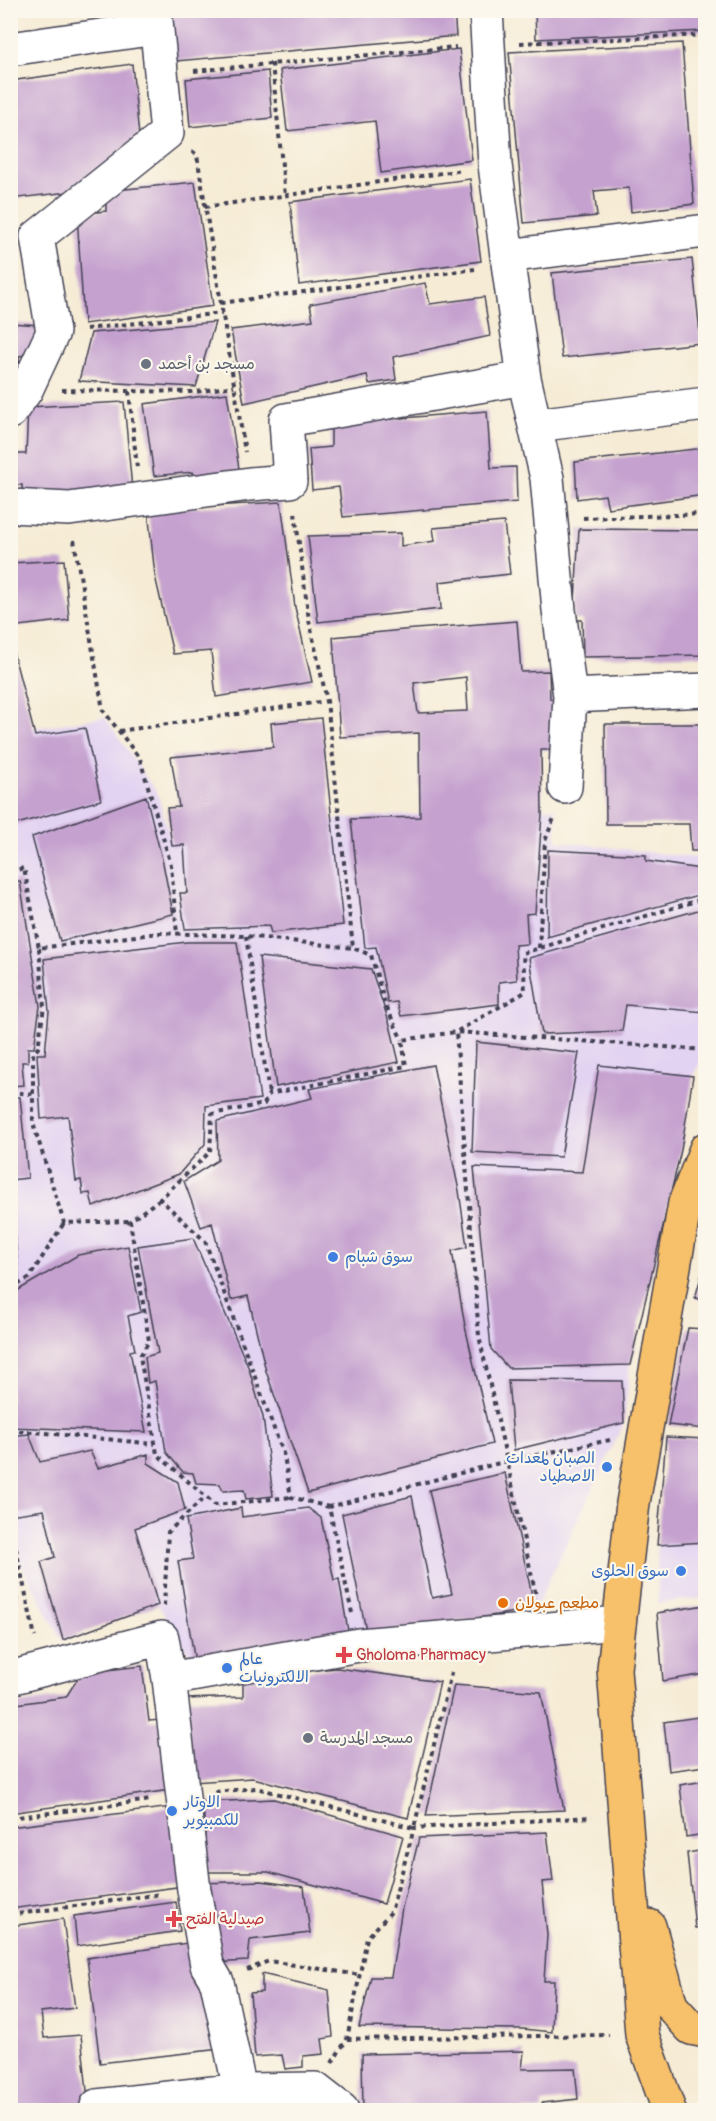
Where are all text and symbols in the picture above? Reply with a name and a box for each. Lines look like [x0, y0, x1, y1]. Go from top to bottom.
place label: مسجد بن أحمد [158, 354, 255, 374]
marker: مسجد بن أحمد [139, 357, 153, 371]
place label: سوق شبام [345, 1247, 413, 1269]
marker: سوق شبام [326, 1250, 340, 1264]
place label: الصبان لمعدات الاصطياد [506, 1448, 595, 1486]
marker: الصبان لمعدات الاصطياد [600, 1460, 614, 1474]
place label: سوق الحلوى [591, 1561, 669, 1581]
marker: سوق الحلوى [674, 1564, 688, 1578]
place label: مطعم عبولان [515, 1593, 599, 1615]
marker: مطعم عبولان [496, 1596, 510, 1610]
place label: Gholoma Pharmacy [356, 1645, 486, 1665]
marker: Gholoma Pharmacy [337, 1648, 351, 1662]
place label: عالم الالكترونيات [239, 1649, 309, 1687]
marker: عالم الالكترونيات [220, 1661, 234, 1675]
place label: مسجد المدرسة [320, 1728, 413, 1748]
marker: مسجد المدرسة [301, 1731, 315, 1745]
place label: الاوتار للكمبيوير [182, 1792, 239, 1830]
marker: الاوتار للكمبيوير [165, 1804, 179, 1818]
place label: صيدلية الفتح [186, 1909, 265, 1929]
marker: صيدلية الفتح [167, 1912, 181, 1926]

